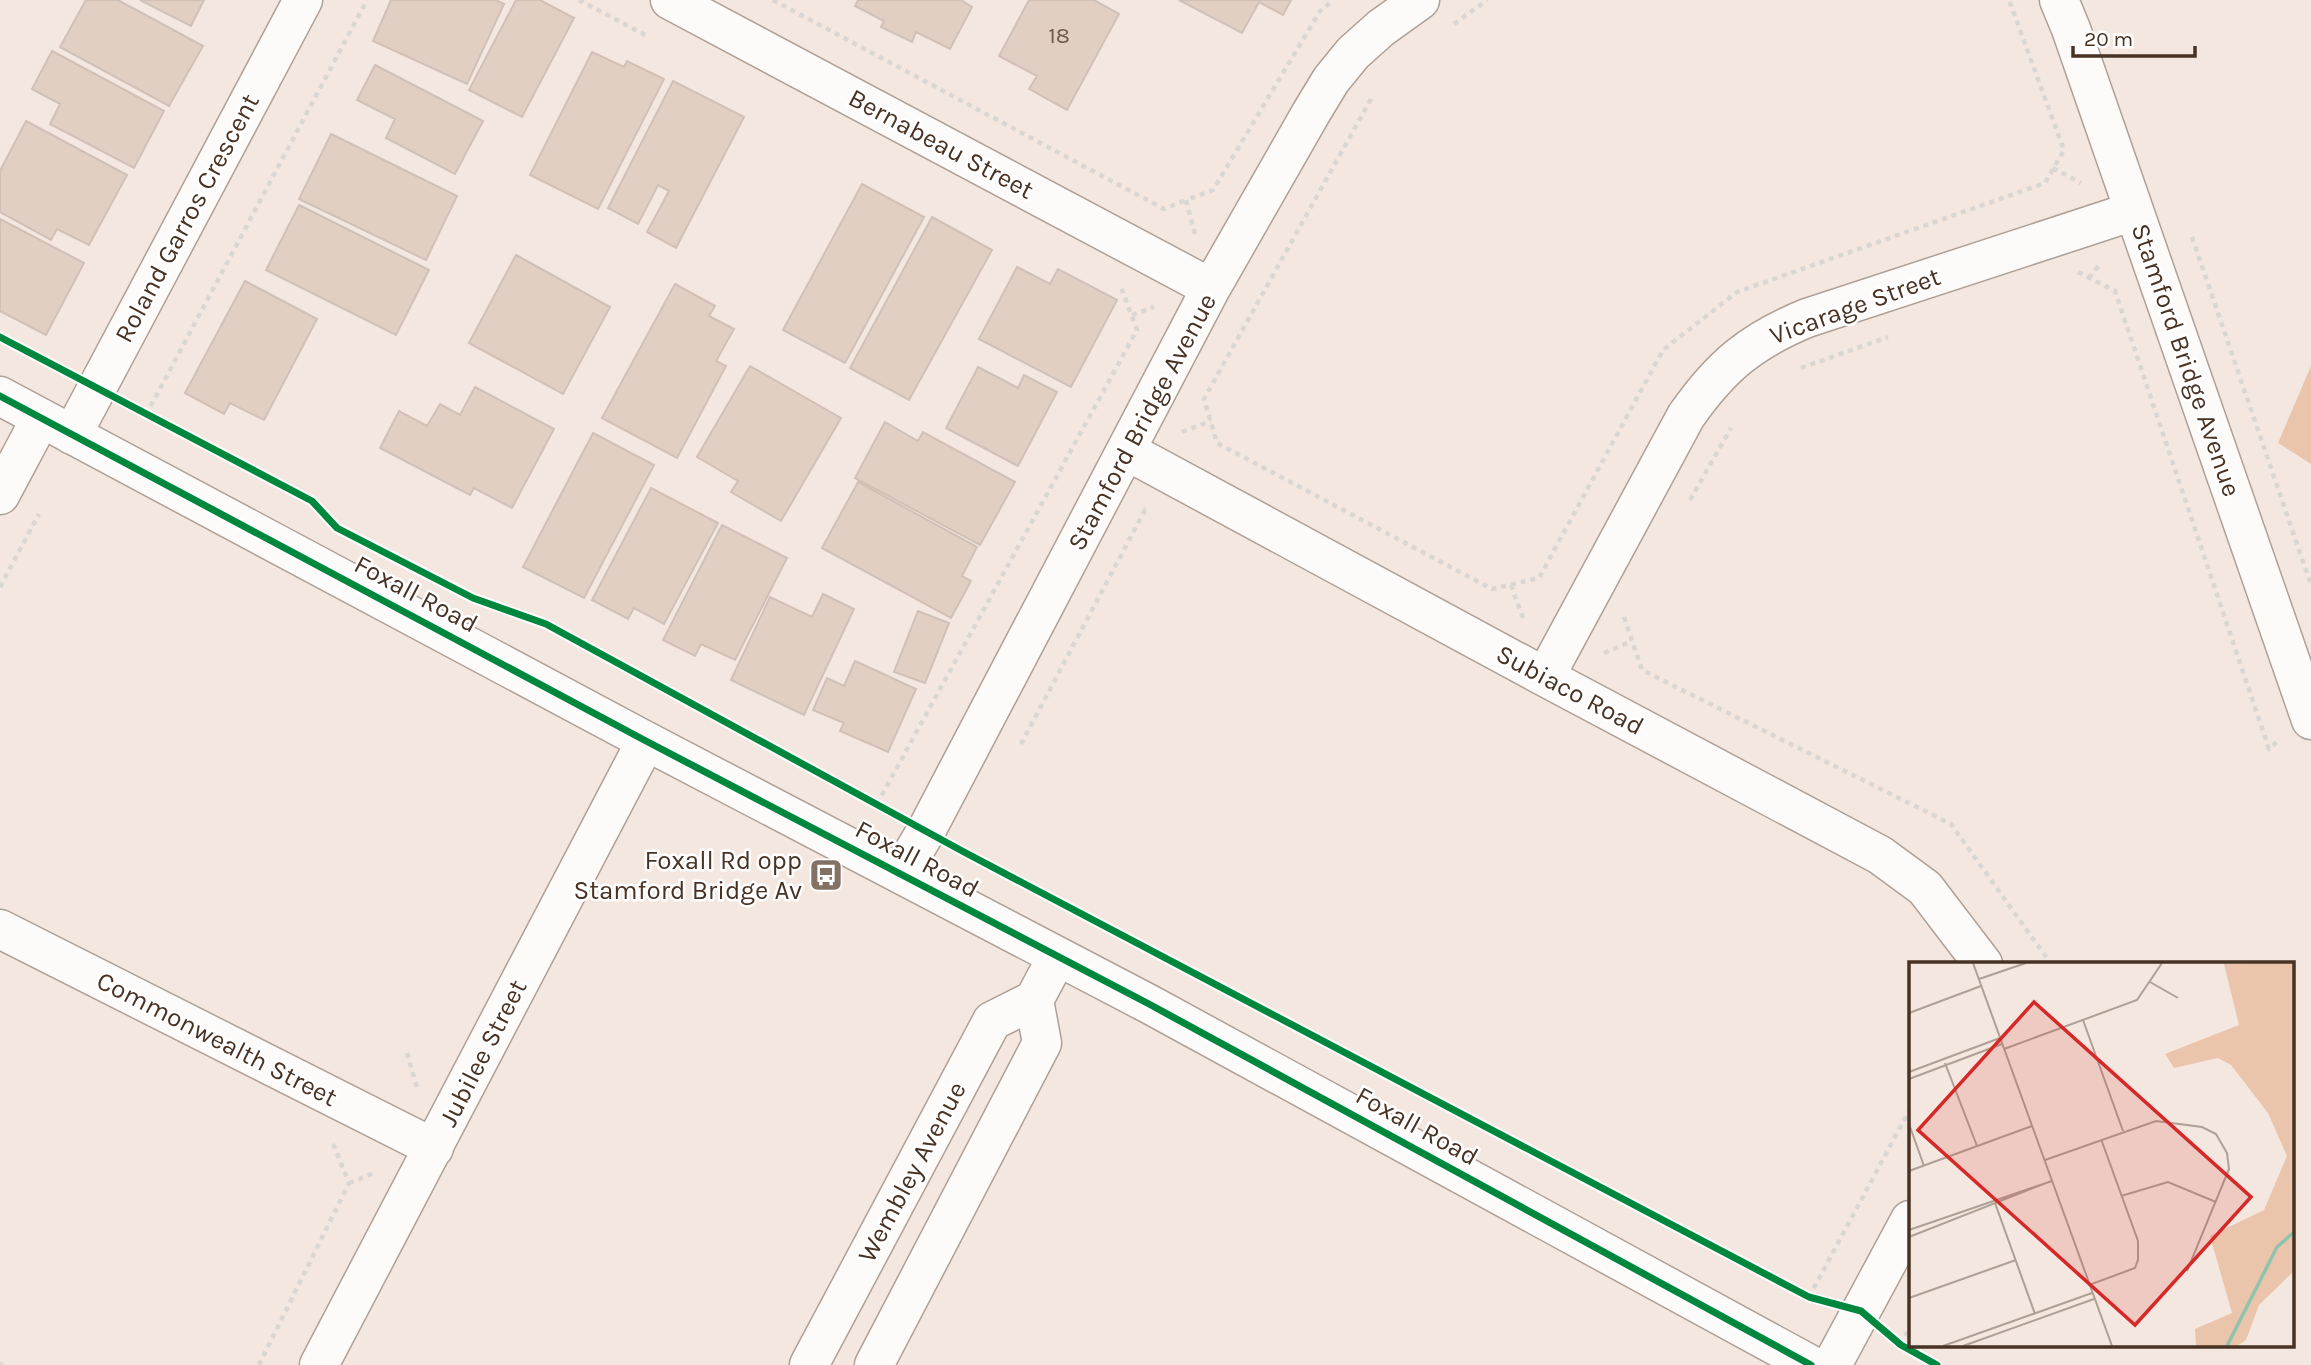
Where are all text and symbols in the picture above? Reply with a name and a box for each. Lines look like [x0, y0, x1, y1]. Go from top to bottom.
scale bar [2073, 14, 2196, 58]
house number: 18 [1048, 22, 1070, 49]
text: 20 m [2084, 27, 2133, 51]
street label: Bernabeau Street [843, 82, 1039, 206]
street label: Roland Garros Crescent [108, 88, 266, 348]
street label: Stamford Bridge Avenue [2125, 219, 2247, 501]
street label: Vicarage Street [1765, 261, 1945, 351]
street label: Stamford Bridge Avenue [1061, 288, 1223, 556]
street label: Foxall Road [349, 549, 483, 639]
street label: Subiaco Road [1491, 638, 1649, 742]
street label: Foxall Road [850, 814, 984, 904]
place label: Foxall Rd opp Stamford Bridge Av [573, 845, 802, 906]
bus stop icon: Foxall Rd opp Stamford Bridge Av [807, 856, 845, 894]
inset map [1909, 962, 2294, 1348]
street label: Commonwealth Street [92, 965, 343, 1113]
street label: Jubilee Street [433, 974, 533, 1132]
street label: Wembley Avenue [851, 1076, 973, 1268]
street label: Foxall Road [1350, 1080, 1484, 1172]

